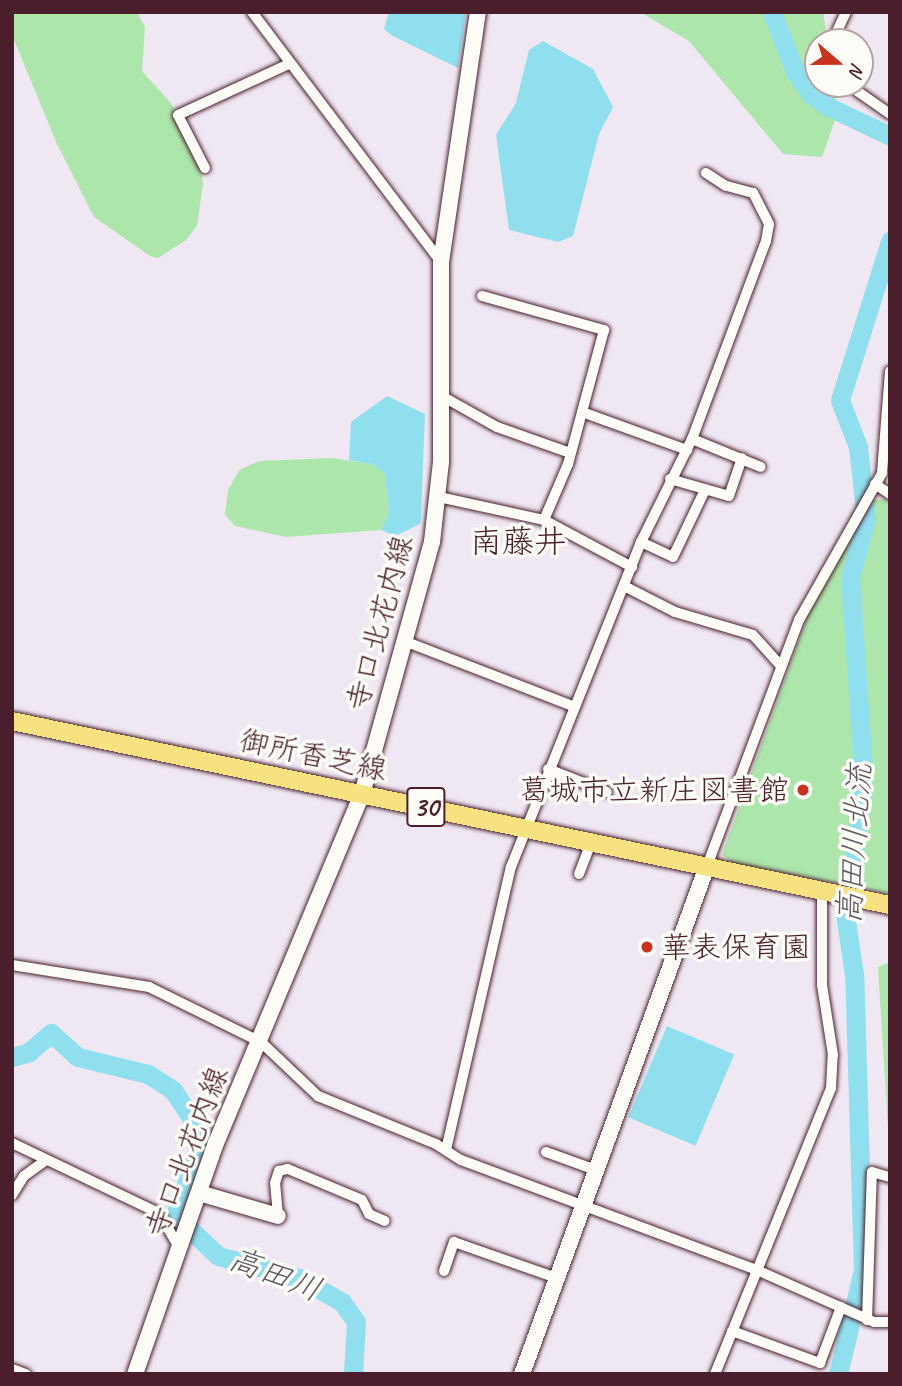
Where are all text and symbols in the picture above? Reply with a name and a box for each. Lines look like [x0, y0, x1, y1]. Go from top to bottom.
north arrow [804, 28, 874, 98]
text: N [844, 60, 870, 79]
district label: 南藤井 [470, 523, 566, 561]
street label: 寺口北花内線 [339, 531, 421, 715]
street label: 御所香芝線 [236, 722, 390, 788]
water label: 高田川北流 [830, 763, 880, 925]
place label: 葛城市立新庄図書館 [519, 772, 789, 808]
road number: 30 [405, 782, 447, 832]
marker: 葛城市立新庄図書館 [795, 782, 811, 798]
place label: 華表保育園 [661, 929, 811, 965]
marker: 華表保育園 [639, 939, 655, 955]
street label: 寺口北花内線 [138, 1062, 236, 1242]
water label: 高田川 [223, 1240, 327, 1310]

